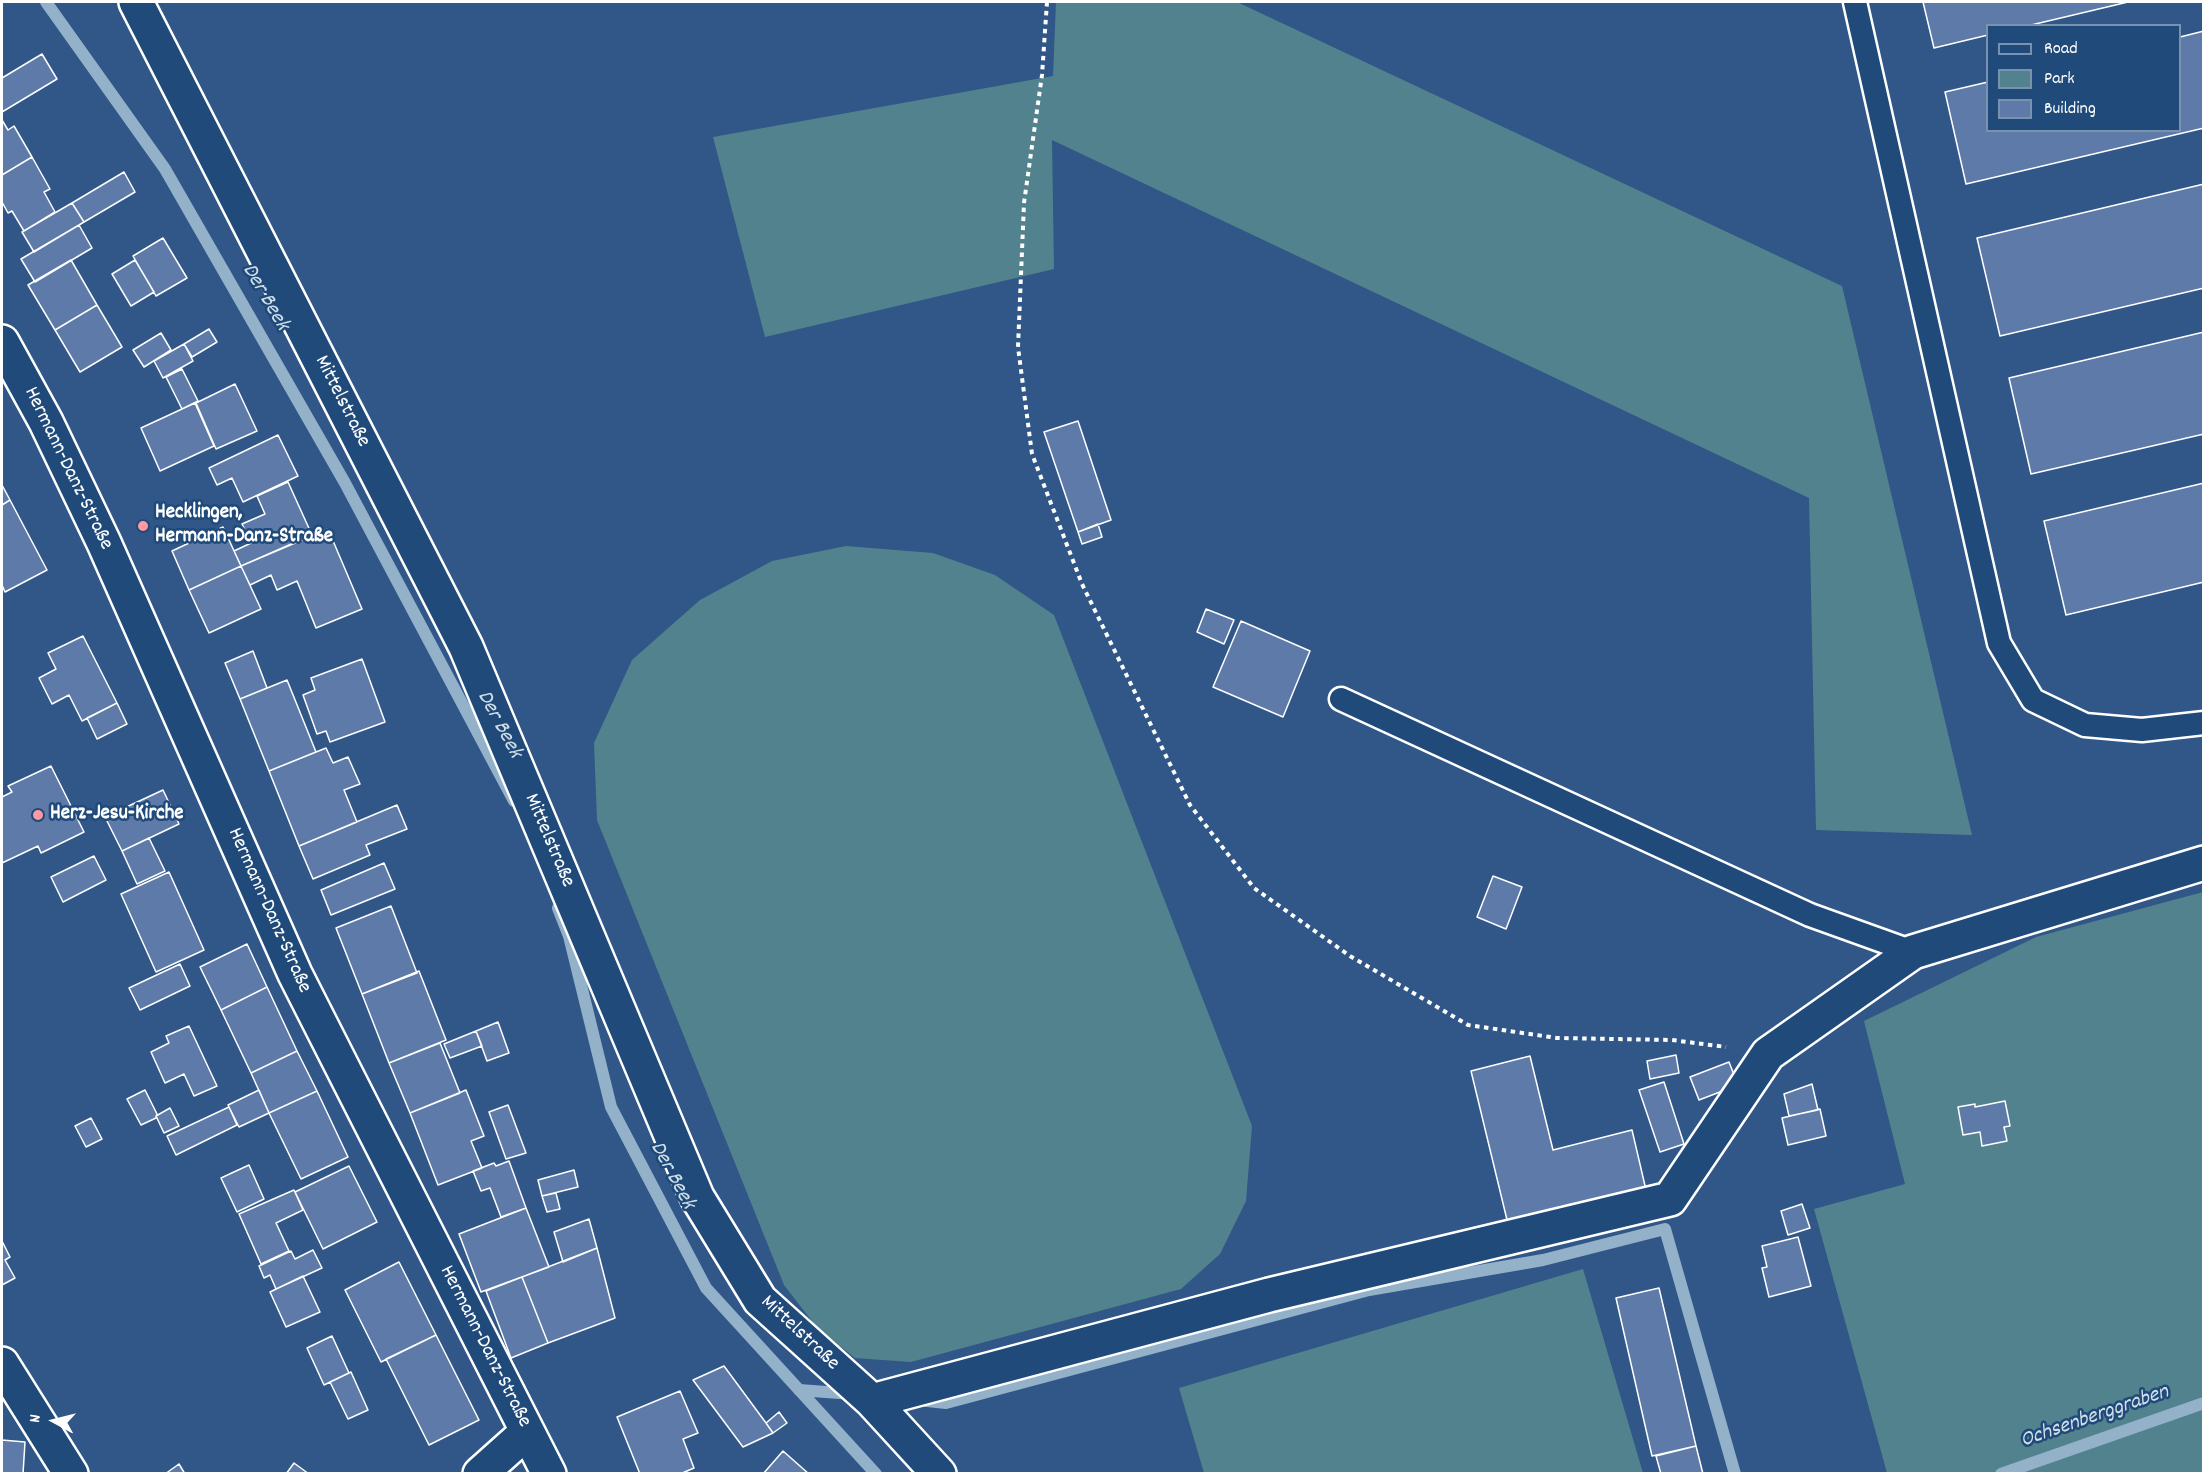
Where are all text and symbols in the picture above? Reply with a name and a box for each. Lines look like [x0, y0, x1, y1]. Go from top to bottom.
legend [1986, 24, 2181, 132]
text: Road [2044, 37, 2078, 62]
text: Park [2044, 67, 2075, 92]
text: Building [2044, 97, 2096, 122]
water label: Der Beek [234, 260, 294, 336]
street label: Mittelstraße [307, 352, 375, 452]
street label: Hermann-Danz-Straße [17, 383, 117, 555]
place label: Hecklingen, Hermann-Danz-Straße [155, 501, 333, 551]
marker: Hecklingen, Hermann-Danz-Straße [136, 519, 150, 533]
water label: Der Beek [469, 687, 527, 763]
street label: Mittelstraße [517, 790, 579, 892]
place label: Herz-Jesu-Kirche [50, 802, 184, 828]
marker: Herz-Jesu-Kirche [31, 808, 45, 822]
street label: Hermann-Danz-Straße [220, 825, 316, 997]
water label: Der Beek [642, 1138, 700, 1214]
street label: Hermann-Danz-Straße [432, 1262, 536, 1432]
street label: Mittelstraße [754, 1291, 844, 1377]
water label: Ochsenberggraben [2017, 1380, 2173, 1456]
north arrow [24, 1391, 84, 1451]
text: N [24, 1413, 48, 1424]

